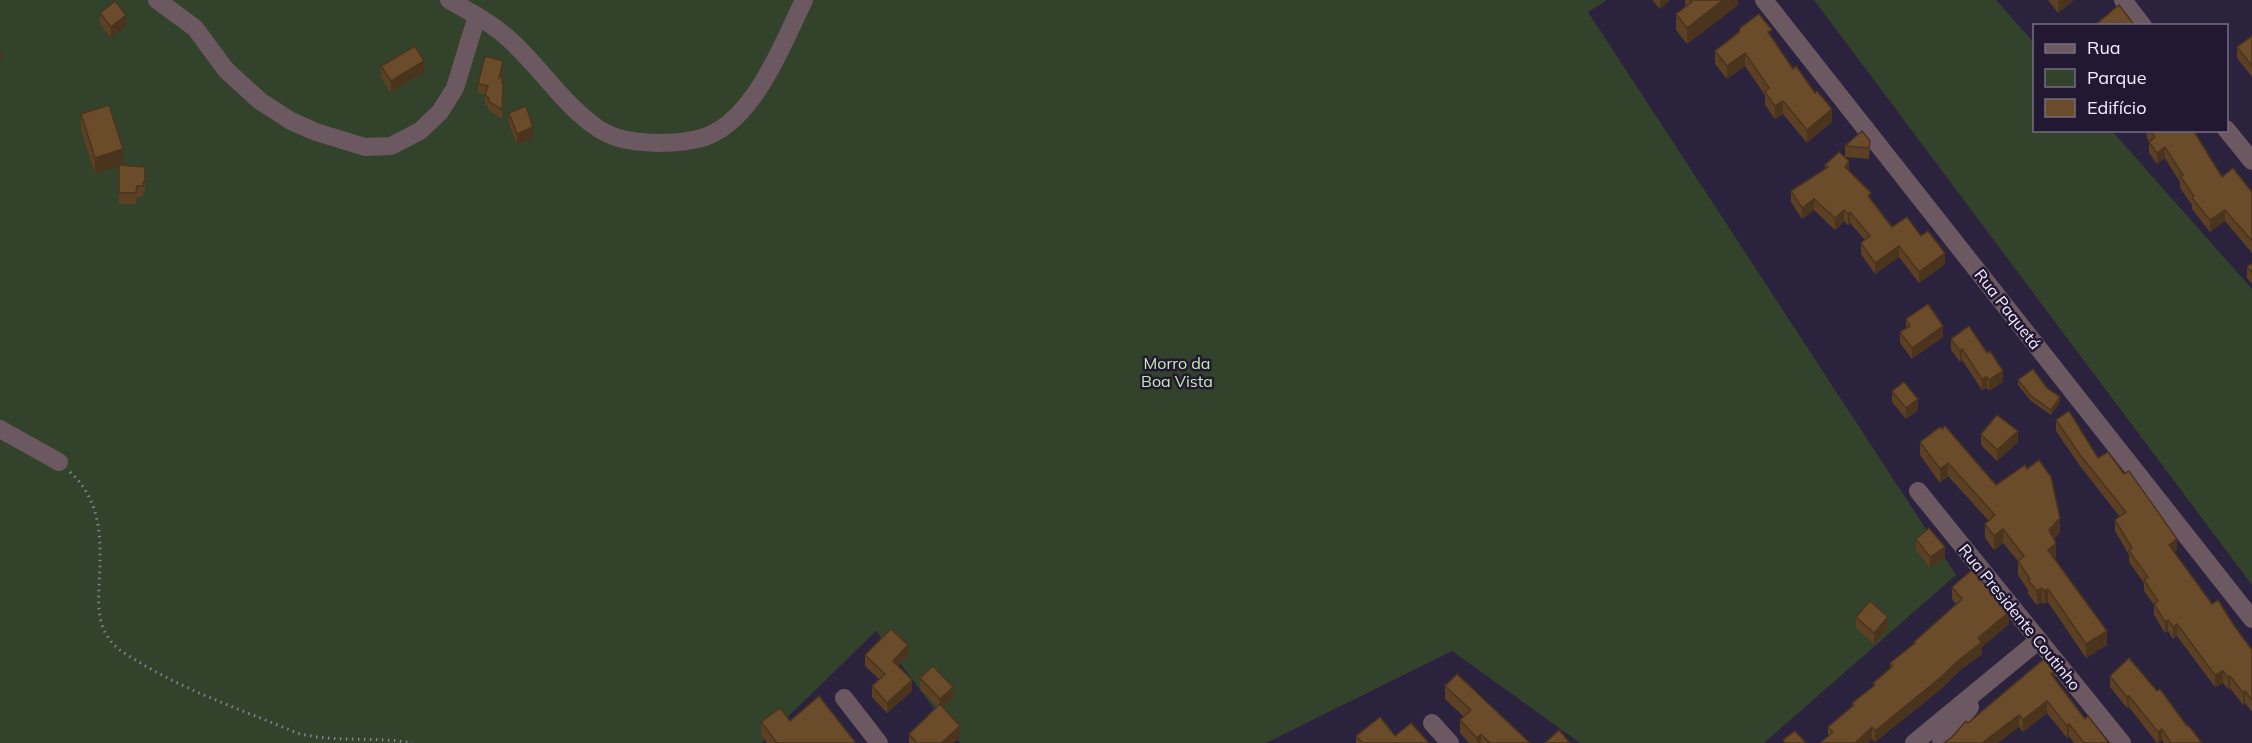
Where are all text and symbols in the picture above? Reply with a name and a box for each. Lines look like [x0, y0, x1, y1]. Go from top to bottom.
legend [2033, 24, 2228, 132]
text: Rua [2087, 36, 2121, 59]
text: Parque [2087, 66, 2146, 89]
text: Edifício [2087, 96, 2146, 119]
street label: Rua Paquetá [1970, 265, 2046, 353]
park label: Morro da Boa Vista [1141, 353, 1213, 391]
street label: Rua Presidente Coutinho [1955, 540, 2085, 694]

